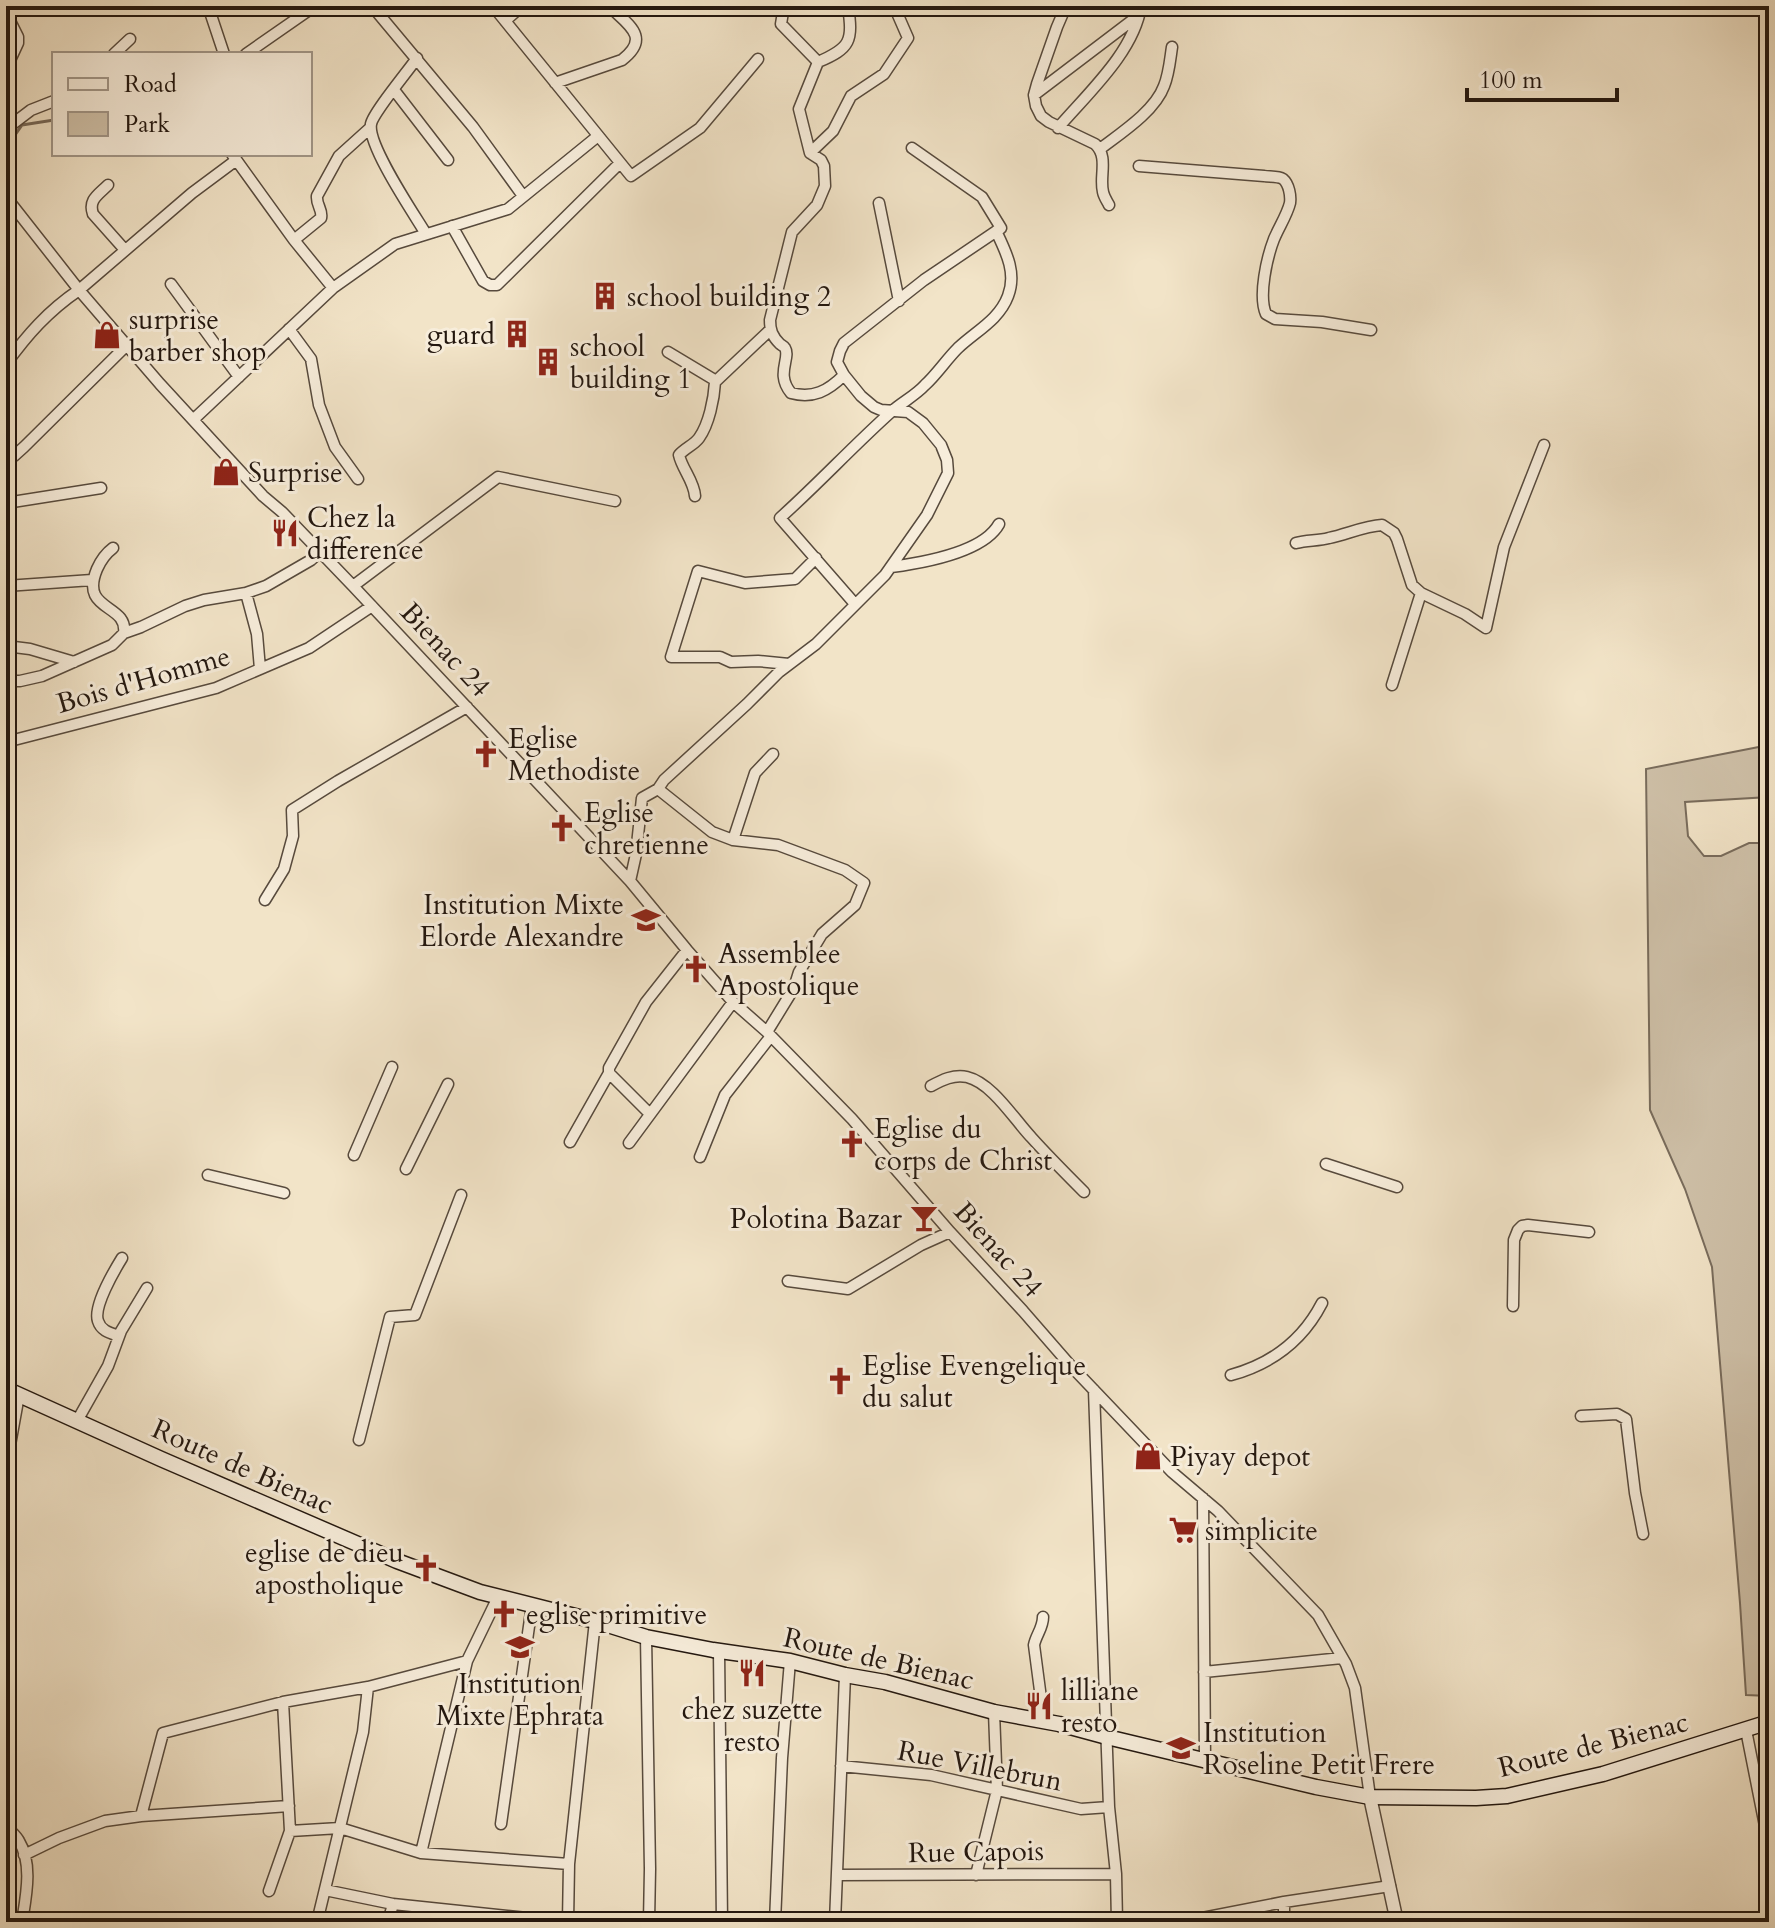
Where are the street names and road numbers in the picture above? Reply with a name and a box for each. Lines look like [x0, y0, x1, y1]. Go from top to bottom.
street label: Bienac 24 [392, 594, 499, 705]
street label: Bois d'Homme [52, 637, 234, 723]
street label: Bienac 24 [945, 1194, 1051, 1306]
street label: Route de Bienac [146, 1410, 339, 1524]
street label: Route de Bienac [780, 1619, 978, 1699]
street label: Route de Bienac [1494, 1703, 1692, 1787]
street label: Rue Villebrun [894, 1731, 1065, 1801]
street label: Rue Capois [908, 1832, 1044, 1872]

